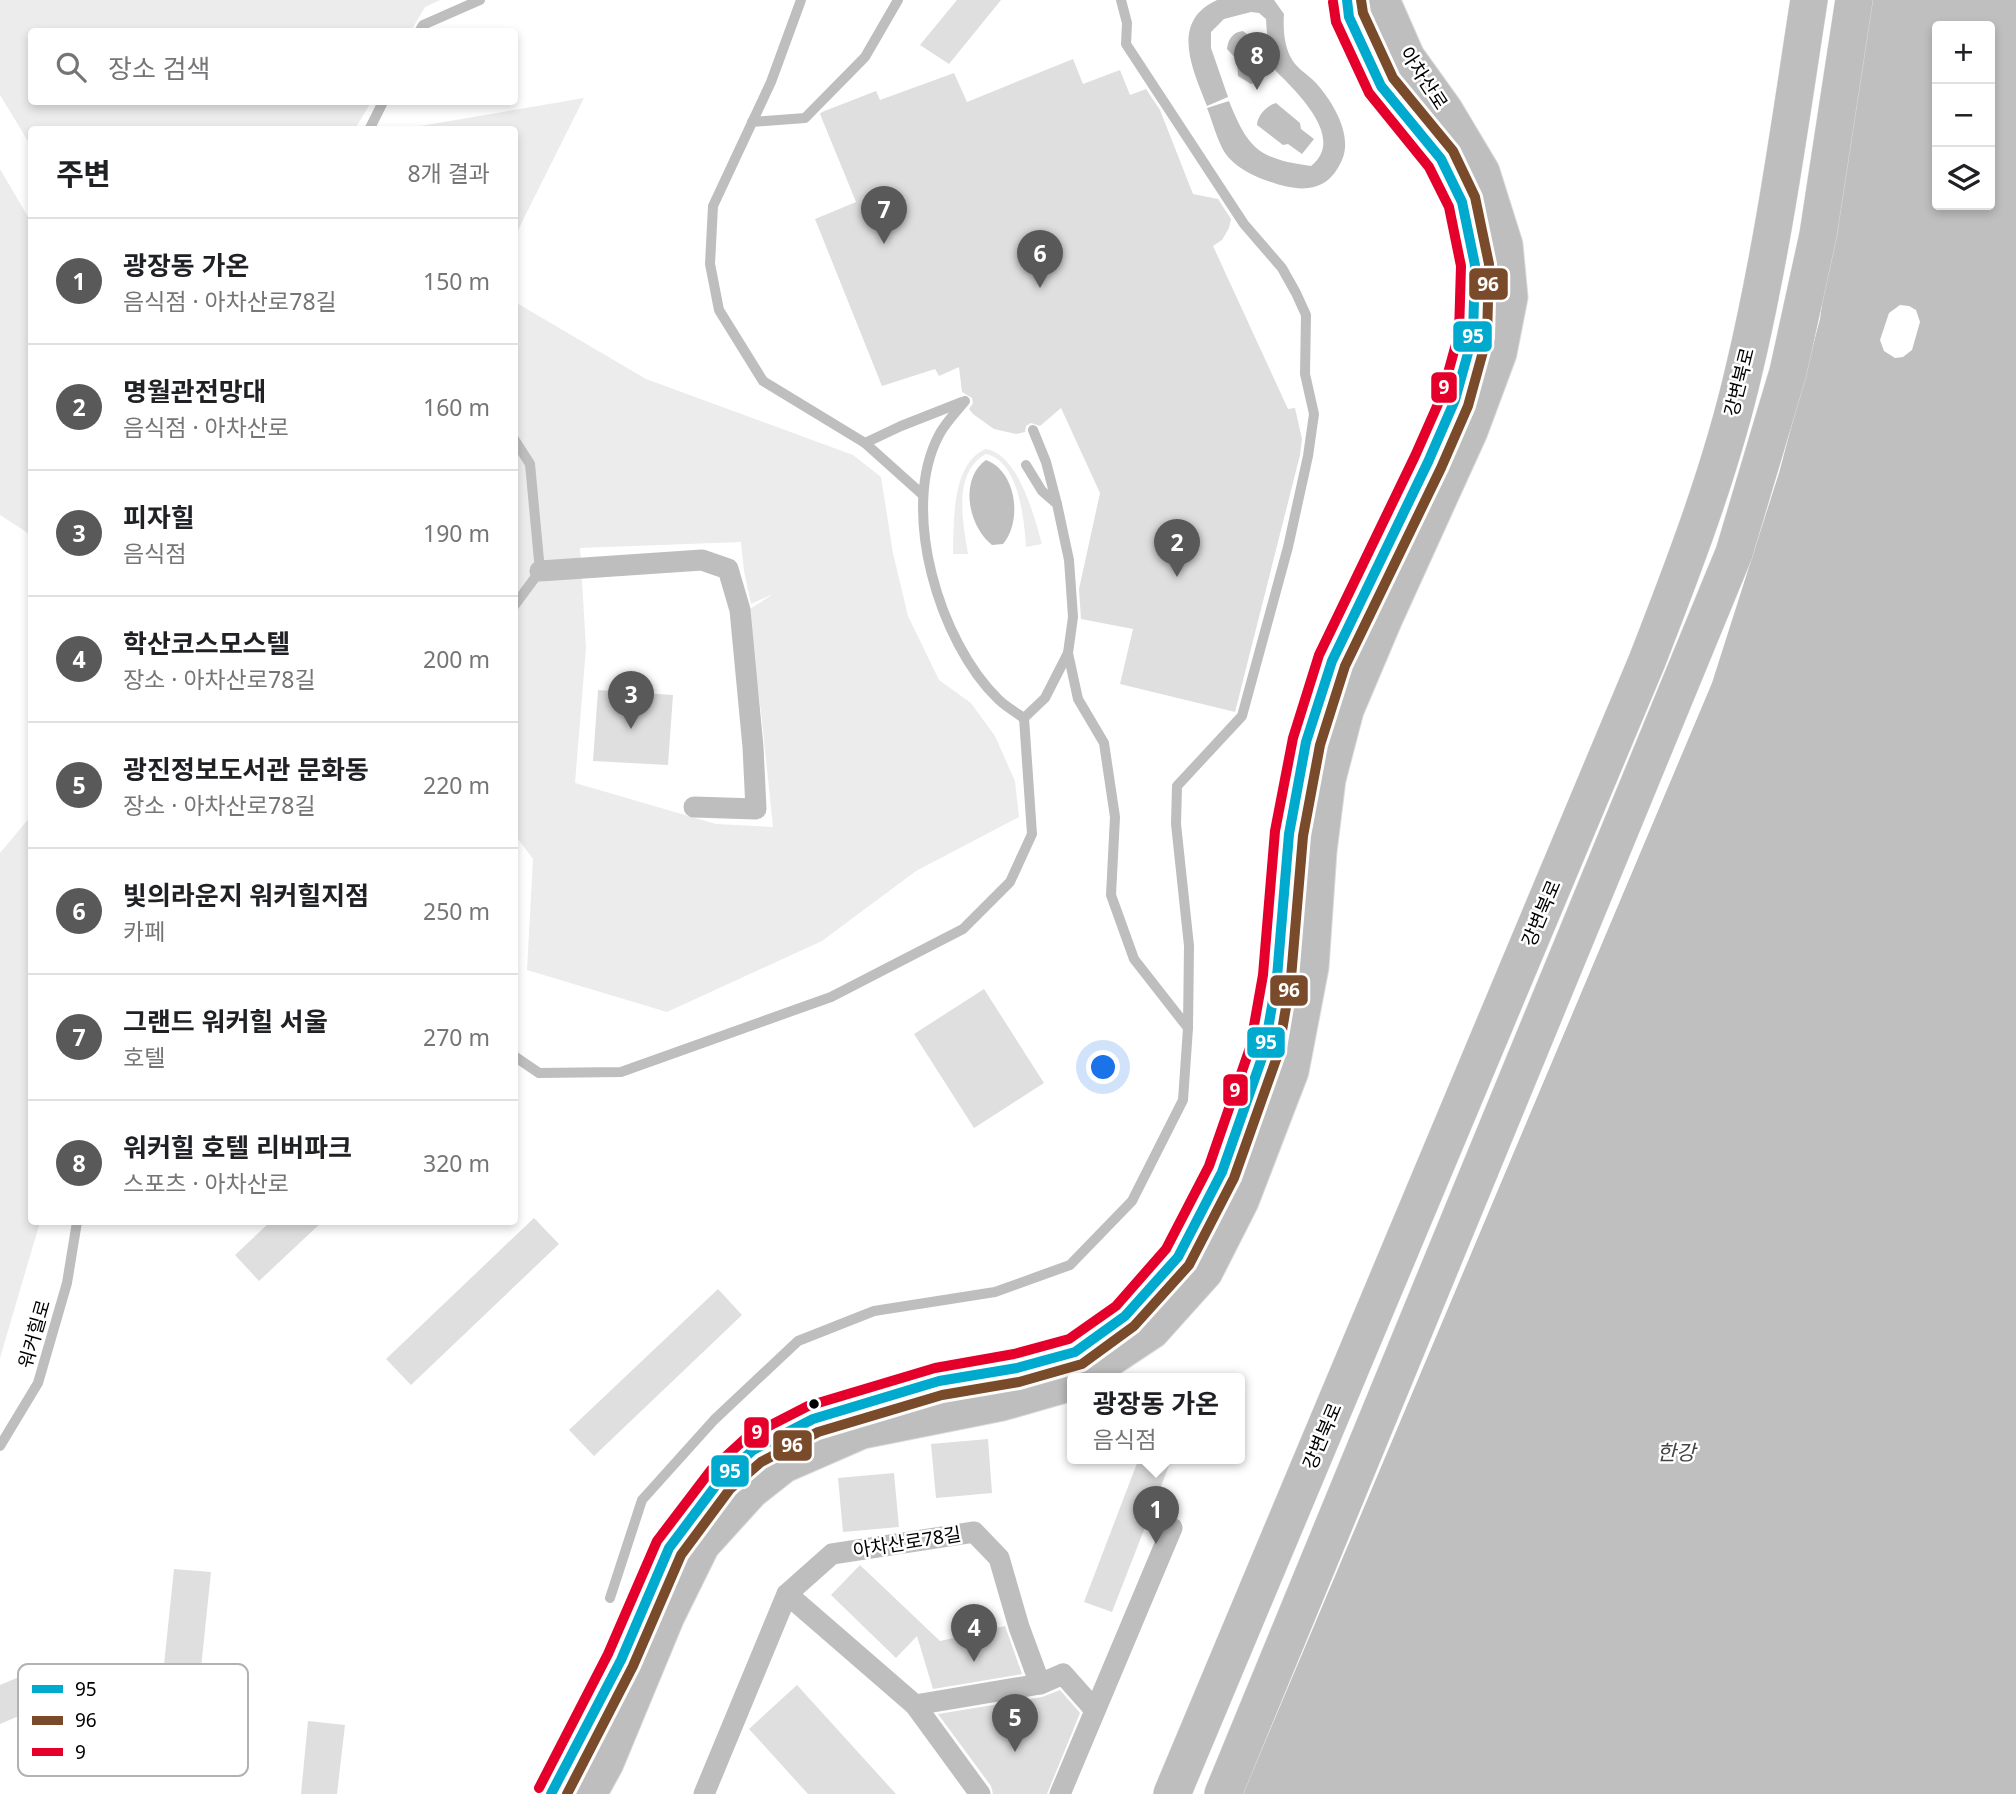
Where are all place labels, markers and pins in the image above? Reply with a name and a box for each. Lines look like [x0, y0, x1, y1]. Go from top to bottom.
pin: 8 [1234, 32, 1280, 90]
pin: 7 [861, 186, 907, 244]
pin: 6 [1017, 230, 1063, 288]
pin: 2 [1154, 519, 1200, 577]
pin: 3 [608, 671, 654, 729]
unlabelled marker [807, 1397, 821, 1411]
pin: 1 [1133, 1486, 1179, 1544]
pin: 4 [951, 1604, 997, 1662]
pin: 5 [992, 1694, 1038, 1752]

